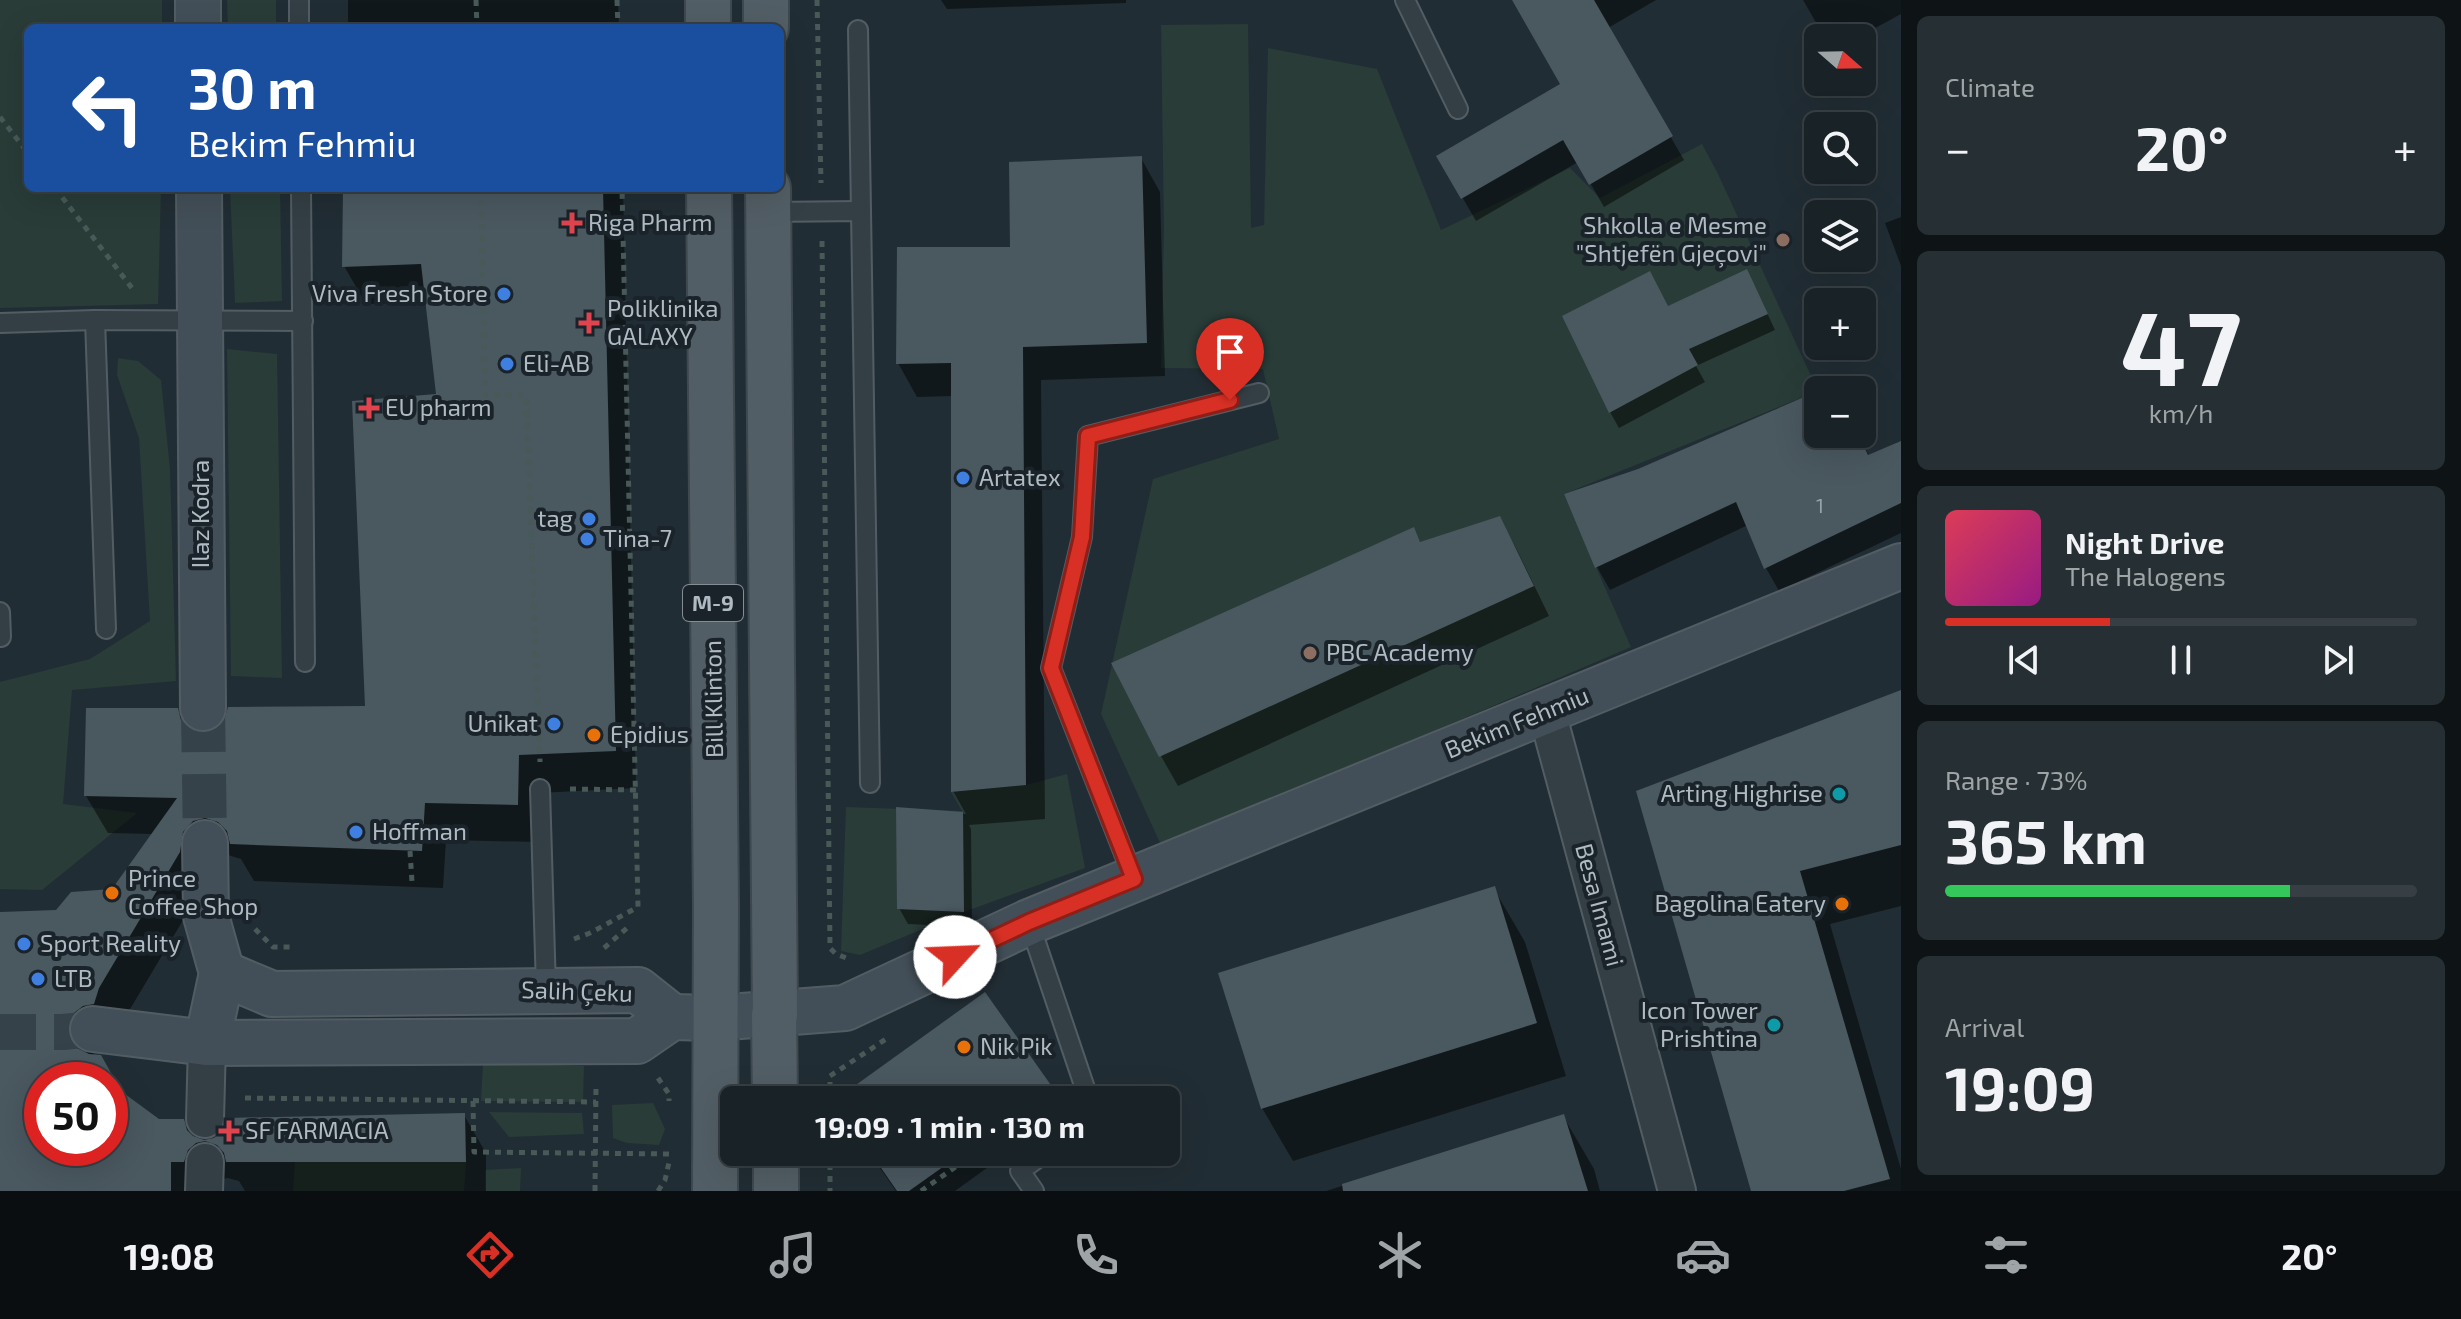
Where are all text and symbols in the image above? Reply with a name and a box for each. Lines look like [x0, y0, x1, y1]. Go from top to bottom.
north arrow [1804, 24, 1876, 96]
map controls [1804, 24, 1876, 448]
text: 30 m [188, 53, 317, 120]
icon: left [56, 56, 160, 160]
text: Climate [1945, 71, 2035, 102]
text: 20° [2135, 111, 2228, 183]
button: search [1804, 112, 1876, 184]
text: Bekim Fehmiu [188, 121, 417, 164]
text: − [1945, 121, 1971, 174]
text: + [2393, 121, 2417, 174]
button: layers [1804, 200, 1876, 272]
place label: Riga Pharm [588, 207, 713, 236]
place label: Shkolla e Mesme "Shtjefën Gjeçovi" [1576, 210, 1767, 268]
marker: Riga Pharm [563, 214, 581, 232]
marker: Shkolla e Mesme "Shtjefën Gjeçovi" [1774, 231, 1792, 249]
place label: Viva Fresh Store [312, 278, 488, 307]
text: 47 [2120, 282, 2242, 407]
marker: Viva Fresh Store [495, 285, 513, 303]
button: + [1804, 288, 1876, 360]
place label: Poliklinika GALAXY [607, 293, 718, 350]
marker: Poliklinika GALAXY [578, 312, 600, 334]
pin [1196, 318, 1264, 400]
icon: arrive [1208, 330, 1252, 374]
place label: Eli-AB [523, 348, 590, 377]
marker: Eli-AB [498, 355, 516, 373]
button: − [1804, 376, 1876, 448]
place label: EU pharm [385, 392, 491, 421]
text: km/h [2149, 397, 2213, 428]
marker: EU pharm [360, 399, 378, 417]
street label: Ilaz Kodra [185, 460, 214, 568]
place label: Artatex [979, 462, 1061, 491]
marker: Artatex [954, 469, 972, 487]
house number: 1 [1816, 493, 1824, 517]
place label: tag [537, 503, 573, 532]
marker: tag [580, 510, 598, 528]
place label: Tina-7 [603, 523, 672, 552]
text: Night Drive [2065, 524, 2224, 560]
marker: Tina-7 [578, 530, 596, 548]
text: The Halogens [2065, 560, 2226, 591]
road number: M-9 [683, 585, 743, 621]
place label: PBC Academy [1326, 637, 1474, 666]
icon: previous [2002, 638, 2046, 682]
icon: pause [2159, 638, 2203, 682]
icon: next [2316, 638, 2360, 682]
street label: Bill Klinton [697, 640, 728, 758]
marker: PBC Academy [1301, 644, 1319, 662]
street label: Bekim Fehmiu [1440, 680, 1593, 764]
place label: Unikat [468, 708, 538, 737]
marker: Unikat [545, 715, 563, 733]
place label: Epidius [610, 719, 689, 748]
marker: Epidius [585, 726, 603, 744]
text: Range · 73% [1945, 764, 2088, 795]
place label: Arting Highrise [1661, 778, 1823, 807]
marker: Arting Highrise [1830, 785, 1848, 803]
text: 365 km [1945, 804, 2147, 876]
place label: Hoffman [372, 816, 467, 845]
marker: Hoffman [347, 823, 365, 841]
street label: Besa Imami [1570, 840, 1631, 969]
place label: Prince Coffee Shop [128, 863, 258, 920]
marker: Prince Coffee Shop [103, 884, 121, 902]
place label: Bagolina Eatery [1654, 888, 1826, 917]
marker: Bagolina Eatery [1833, 895, 1851, 913]
position arrow [913, 915, 997, 999]
place label: Sport Reality [40, 928, 181, 957]
marker: Sport Reality [15, 935, 33, 953]
place label: LTB [54, 963, 93, 992]
marker: LTB [29, 970, 47, 988]
street label: Salih Çeku [521, 974, 633, 1008]
place label: Icon Tower Prishtina [1641, 995, 1758, 1052]
text: Arrival [1945, 1011, 2024, 1042]
marker: Icon Tower Prishtina [1765, 1016, 1783, 1034]
place label: Nik Pik [980, 1031, 1053, 1060]
marker: Nik Pik [955, 1038, 973, 1056]
text: 19:09 [1945, 1051, 2095, 1123]
speed limit sign: 50 [24, 1062, 128, 1166]
text: 19:09 · 1 min · 130 m [815, 1108, 1085, 1144]
place label: SF FARMACIA [245, 1115, 389, 1144]
marker: SF FARMACIA [220, 1122, 238, 1140]
icon: directions [462, 1227, 518, 1283]
icon: music [765, 1227, 821, 1283]
icon: phone [1068, 1227, 1124, 1283]
icon: climate [1372, 1227, 1428, 1283]
icon: car [1675, 1227, 1731, 1283]
icon: filters [1978, 1227, 2034, 1283]
text: 19:08 [124, 1234, 215, 1277]
text: 20° [2281, 1234, 2337, 1277]

